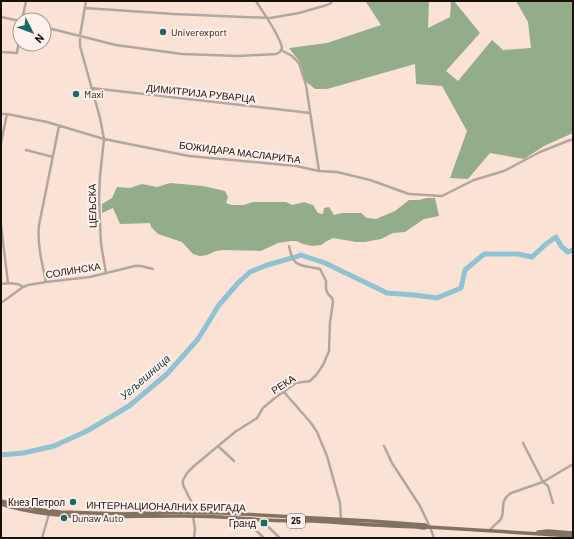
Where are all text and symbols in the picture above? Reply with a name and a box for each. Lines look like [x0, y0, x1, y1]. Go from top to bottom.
north arrow [12, 12, 52, 52]
place label: Univerexport [171, 26, 228, 38]
marker: Univerexport [158, 27, 168, 37]
text: N [33, 32, 47, 46]
street label: ДИМИТРИЈА РУВАРЦА [146, 81, 256, 105]
place label: Maxi [84, 88, 104, 100]
marker: Maxi [71, 89, 81, 99]
street label: БОЖИДАРА МАСЛАРИЋА [178, 139, 302, 165]
street label: ЦЕЉСКА [86, 183, 98, 228]
street label: СОЛИНСКА [45, 260, 102, 280]
water label: Угљешница [116, 351, 172, 403]
street label: РЕКА [269, 372, 297, 396]
place label: Кнез Петрол [8, 496, 65, 508]
marker: Кнез Петрол [68, 497, 78, 507]
street label: ИНТЕРНАЦИОНАЛНИХ БРИГАДА [86, 499, 246, 513]
place label: Dunaw Auto [72, 512, 123, 524]
marker: Dunaw Auto [59, 513, 69, 523]
road number: 25 [287, 514, 305, 528]
place label: Гранд [229, 517, 256, 529]
marker: Гранд [259, 518, 269, 528]

